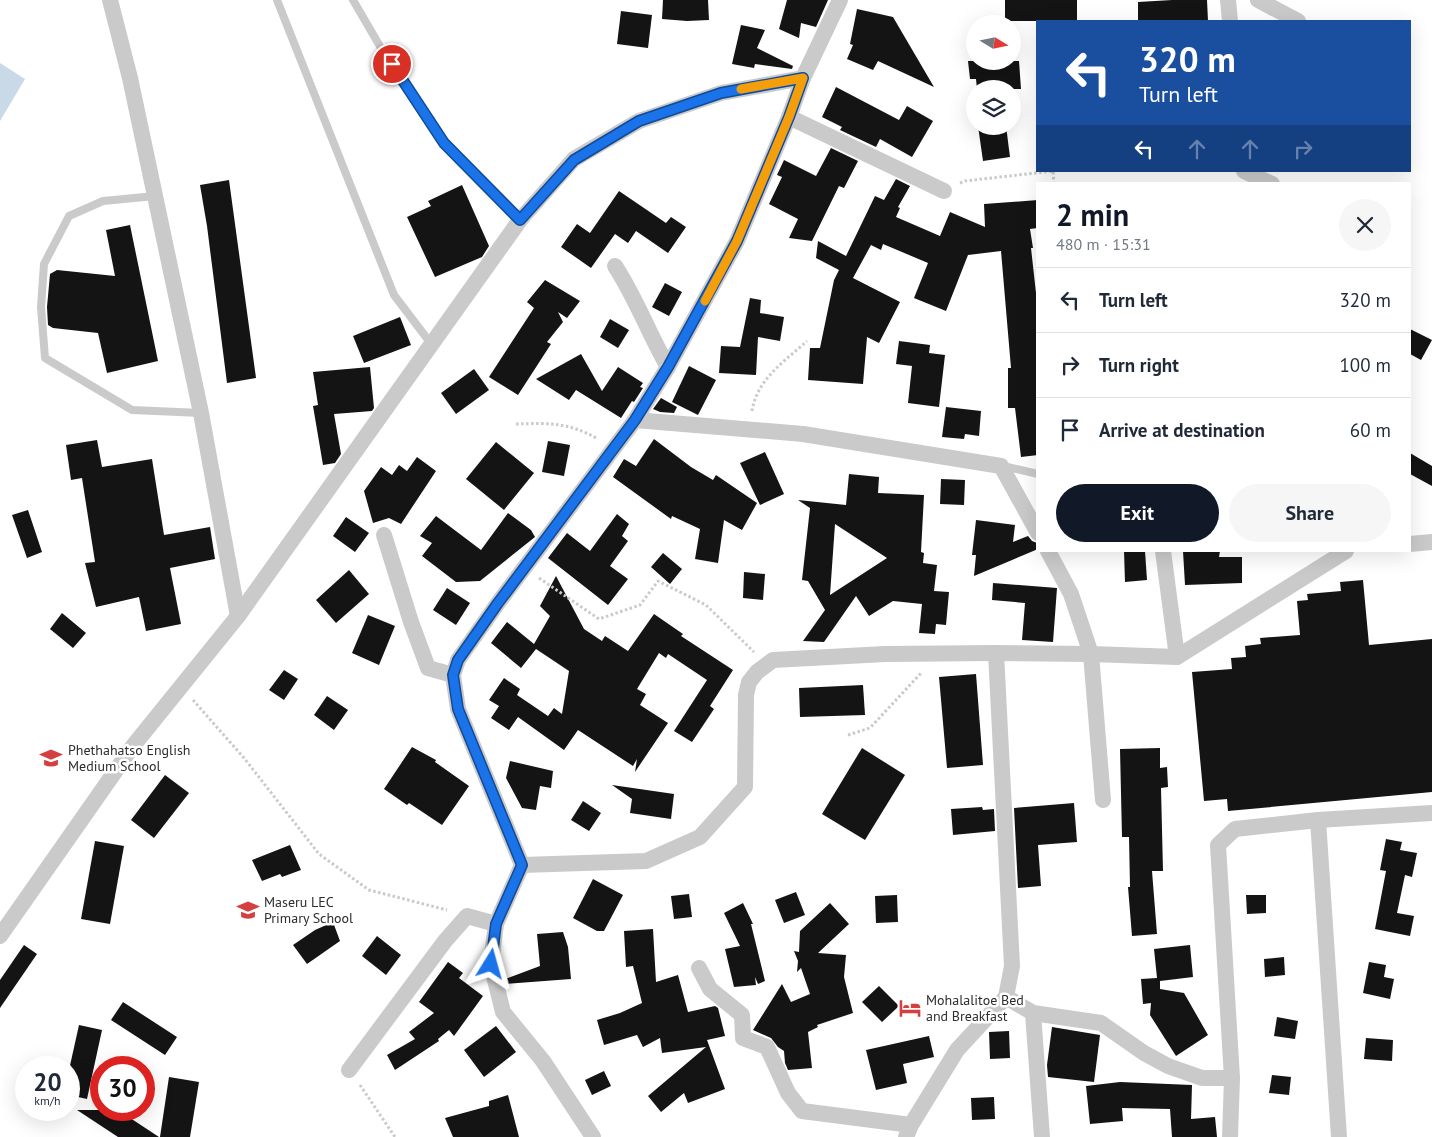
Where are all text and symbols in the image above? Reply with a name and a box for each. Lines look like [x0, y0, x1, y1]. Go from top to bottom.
north arrow [966, 15, 1021, 70]
map controls [966, 15, 1021, 135]
text: 320 m [1139, 36, 1236, 82]
icon: left [1056, 40, 1121, 105]
pin [371, 43, 413, 85]
icon: arrive [378, 50, 406, 78]
button: layers [966, 80, 1021, 135]
text: Turn left [1139, 80, 1218, 108]
icon: left [1130, 135, 1158, 163]
icon: ahead [1183, 135, 1211, 163]
icon: ahead [1236, 135, 1264, 163]
icon: right [1289, 135, 1317, 163]
text: 2 min [1056, 195, 1129, 234]
button: close [1339, 199, 1391, 251]
text: 480 m · 15:31 [1056, 234, 1151, 254]
icon: left [1056, 286, 1084, 314]
text: Turn left [1099, 288, 1168, 312]
text: 320 m [1339, 288, 1391, 312]
icon: right [1056, 351, 1084, 379]
text: Turn right [1099, 353, 1179, 377]
text: 100 m [1339, 353, 1391, 377]
icon: arrive [1056, 416, 1084, 444]
text: Arrive at destination [1099, 418, 1265, 442]
text: 60 m [1350, 418, 1391, 442]
button: Exit [1056, 484, 1219, 542]
button: Share [1229, 484, 1391, 542]
place label: Phethahatso English Medium School [68, 741, 191, 775]
school or university icon: Phethahatso English Medium School [38, 745, 64, 771]
place label: Maseru LEC Primary School [264, 893, 353, 927]
school or university icon: Maseru LEC Primary School [235, 897, 261, 923]
position arrow [464, 937, 516, 989]
place label: Mohalalitoe Bed and Breakfast [926, 991, 1024, 1025]
hotel icon: Mohalalitoe Bed and Breakfast [897, 995, 923, 1021]
speed limit sign: 30 [90, 1056, 155, 1121]
text: 20 [33, 1066, 62, 1098]
text: km/h [34, 1093, 61, 1108]

